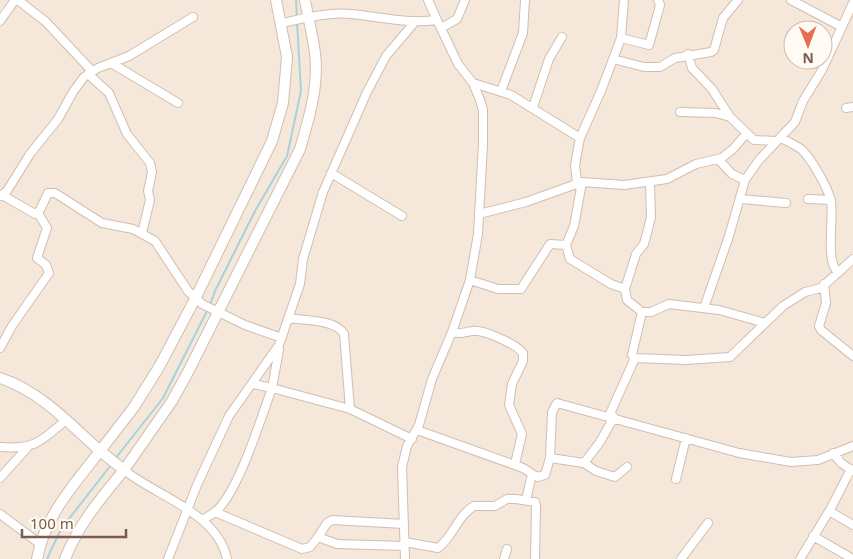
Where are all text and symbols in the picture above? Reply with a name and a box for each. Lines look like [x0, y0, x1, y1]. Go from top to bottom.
north arrow [783, 20, 833, 70]
text: N [802, 49, 814, 68]
scale bar [22, 506, 126, 538]
text: 100 m [30, 513, 74, 533]

